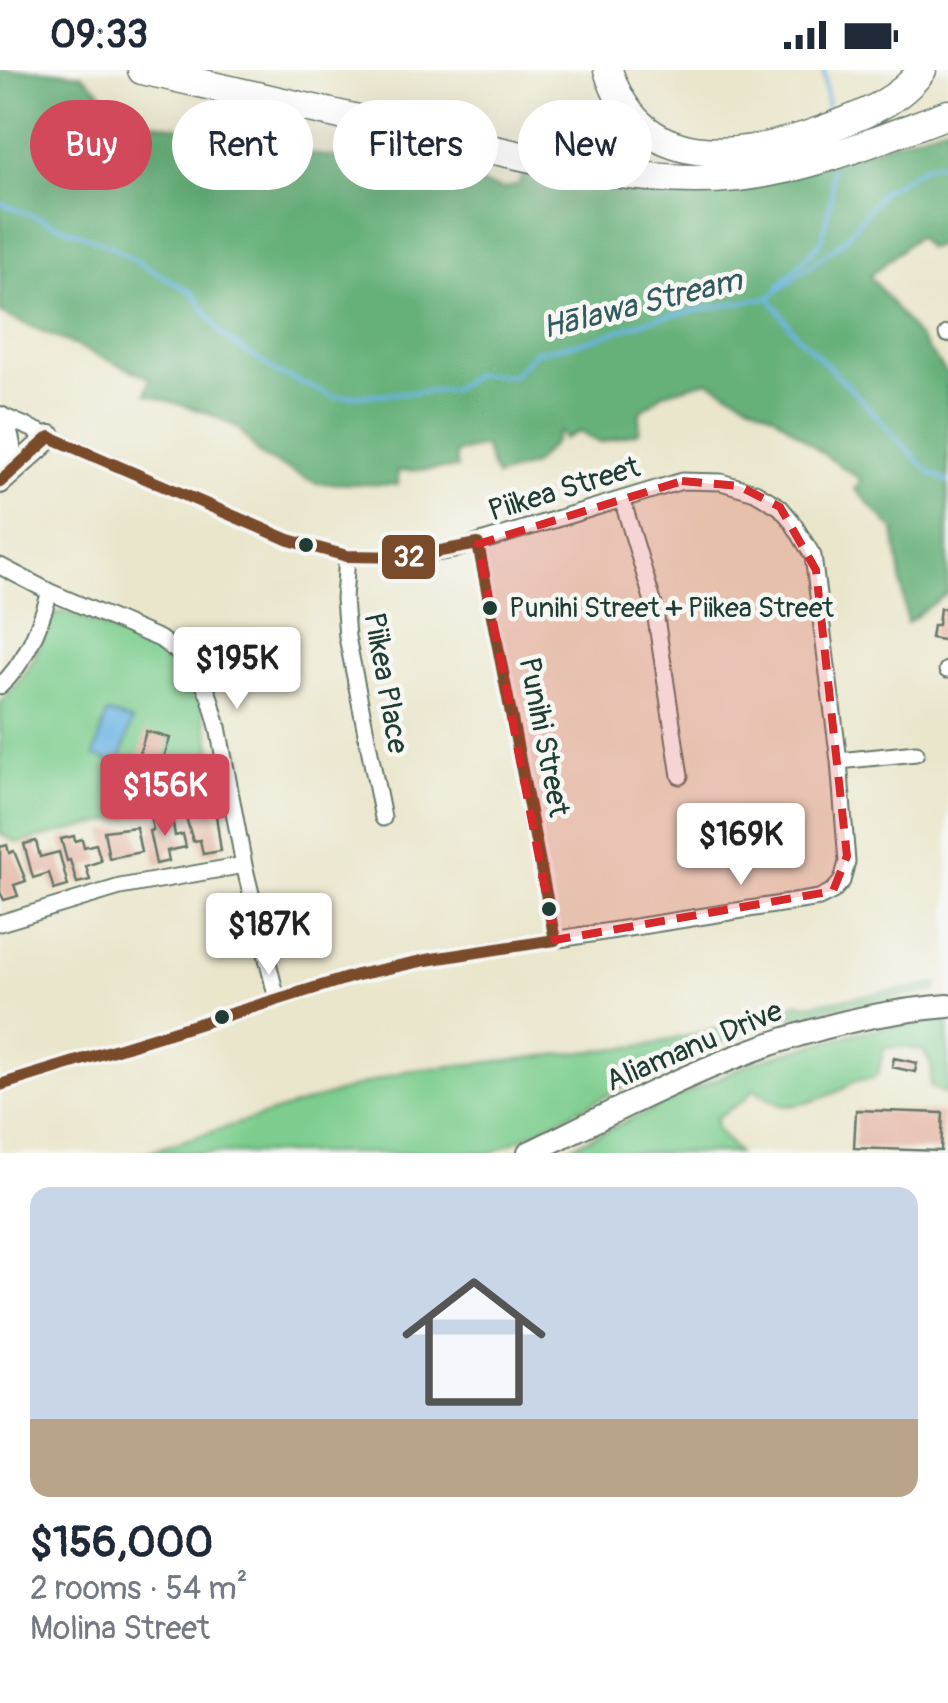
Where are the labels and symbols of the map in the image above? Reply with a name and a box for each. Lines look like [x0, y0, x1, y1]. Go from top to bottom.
water label: Hālawa Stream [538, 260, 747, 348]
street label: Piikea Street [484, 448, 645, 530]
line badge: 32 [380, 533, 437, 581]
unlabelled marker [296, 535, 316, 555]
text: 32 [393, 540, 425, 575]
place label: Punihi Street + Piikea Street [509, 591, 834, 626]
marker: Punihi Street + Piikea Street [480, 598, 500, 618]
street label: Piikea Place [355, 610, 417, 757]
pin: $195K [167, 627, 307, 712]
street label: Punihi Street [510, 654, 578, 821]
pin: $156K [95, 754, 235, 839]
pin: $169K [671, 803, 811, 888]
pin: $187K [199, 893, 339, 978]
unlabelled marker [539, 899, 559, 919]
street label: Aliamanu Drive [600, 992, 788, 1100]
unlabelled marker [212, 1007, 232, 1027]

